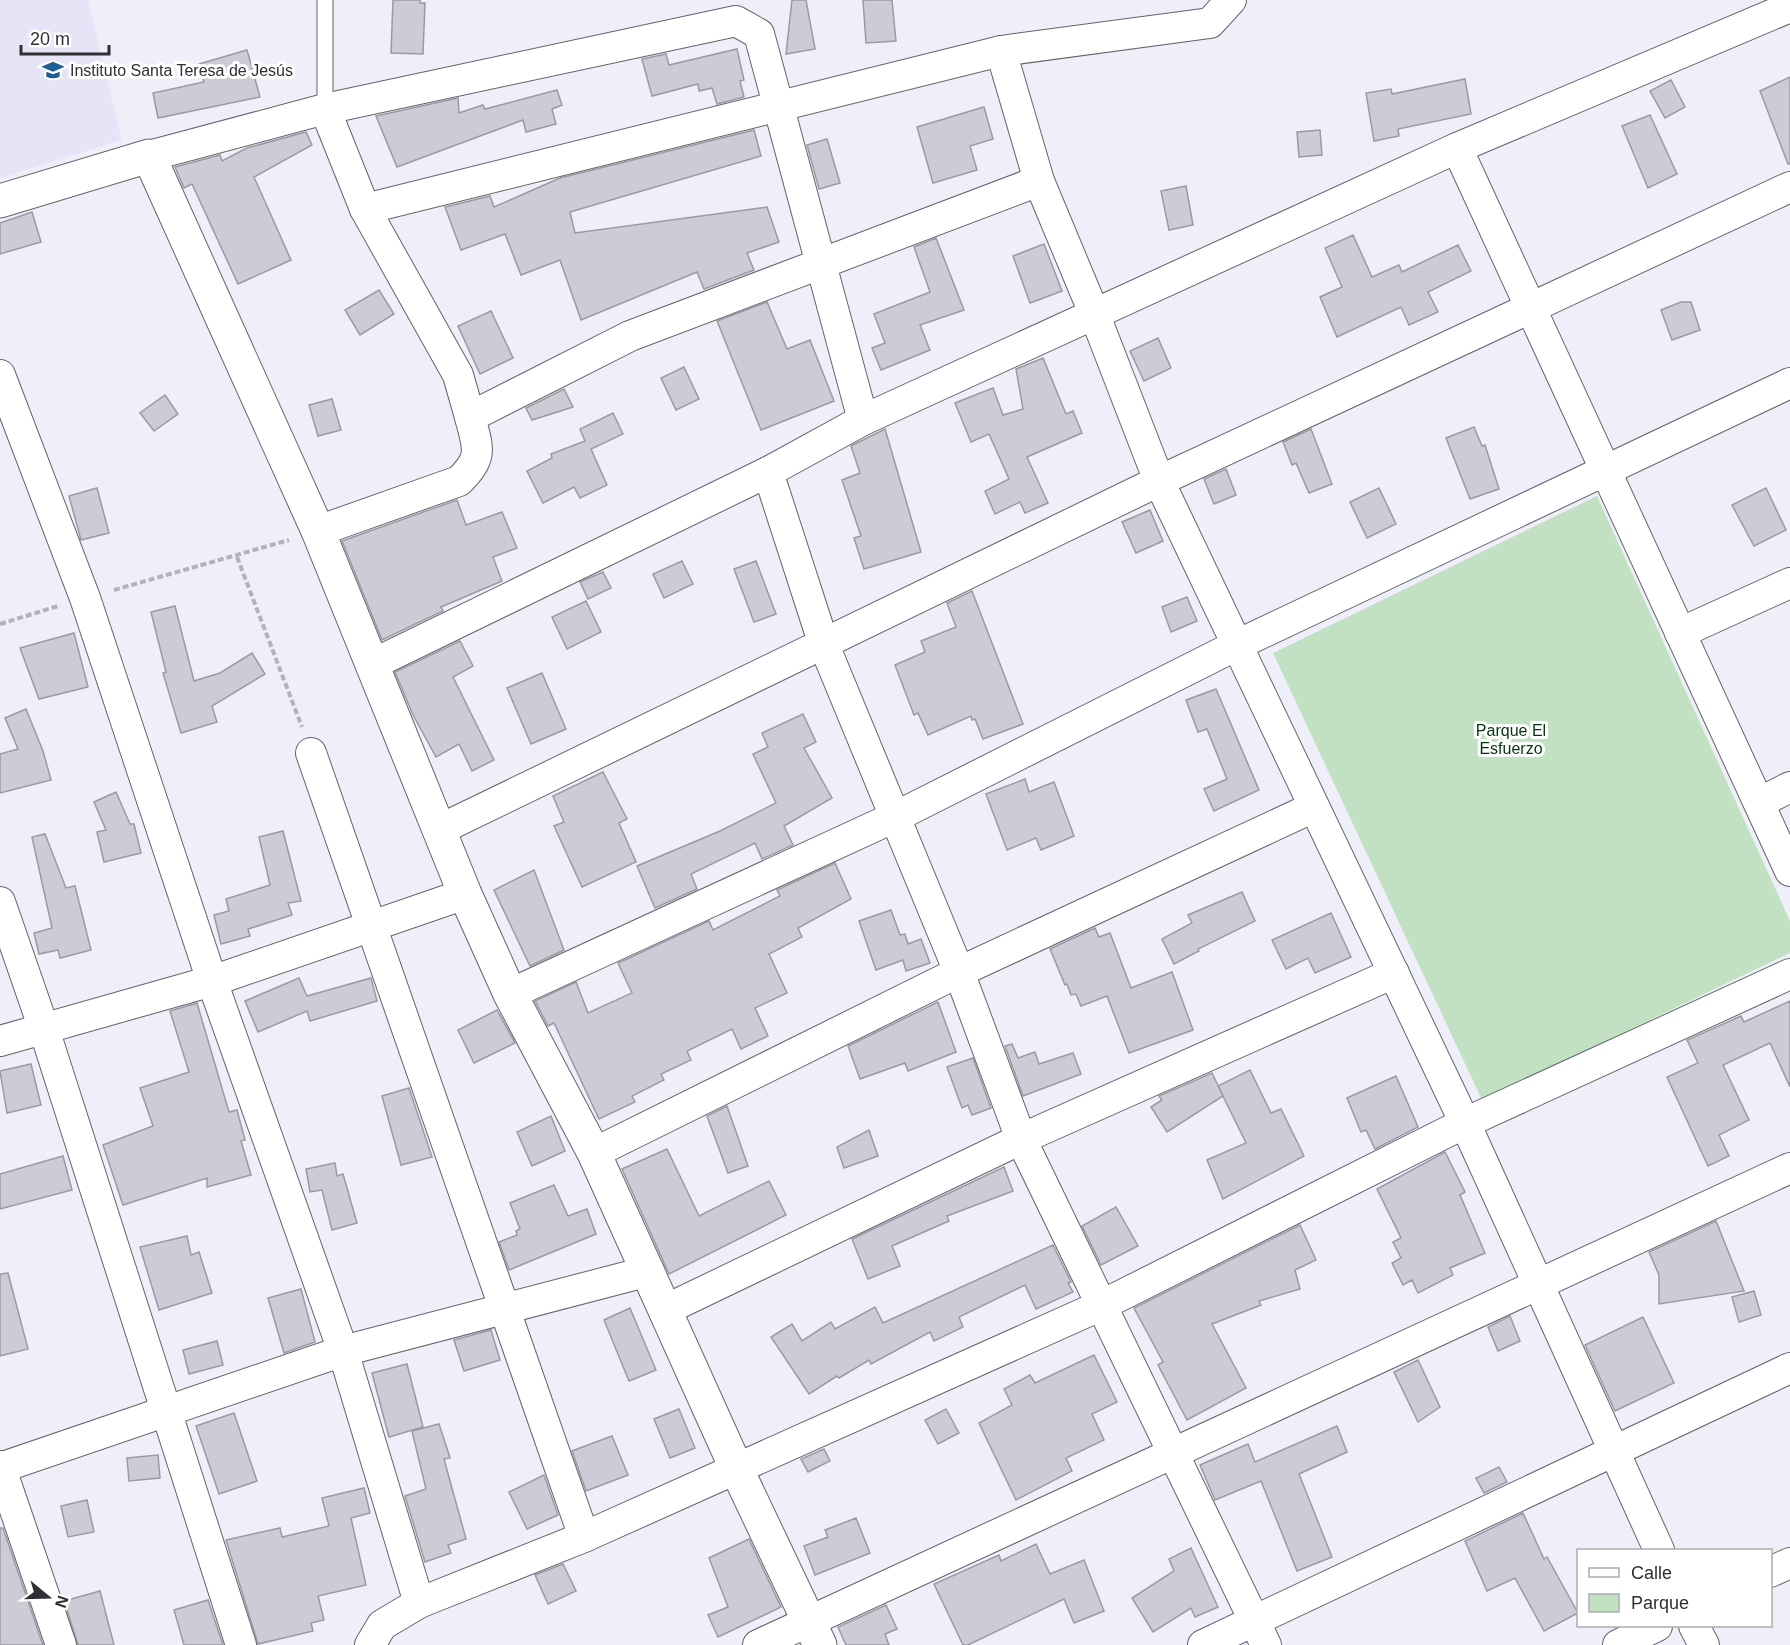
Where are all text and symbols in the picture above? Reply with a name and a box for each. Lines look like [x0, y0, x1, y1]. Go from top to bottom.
scale bar [21, 18, 110, 56]
text: 20 m [30, 29, 70, 49]
school or university icon: Instituto Santa Teresa de Jesús [41, 58, 65, 82]
place label: Instituto Santa Teresa de Jesús [70, 62, 293, 79]
park label: Parque El Esfuerzo [1476, 722, 1546, 757]
legend [1577, 1549, 1772, 1627]
text: Calle [1631, 1563, 1672, 1583]
north arrow [18, 1567, 78, 1627]
text: N [52, 1593, 72, 1610]
text: Parque [1631, 1593, 1689, 1613]

